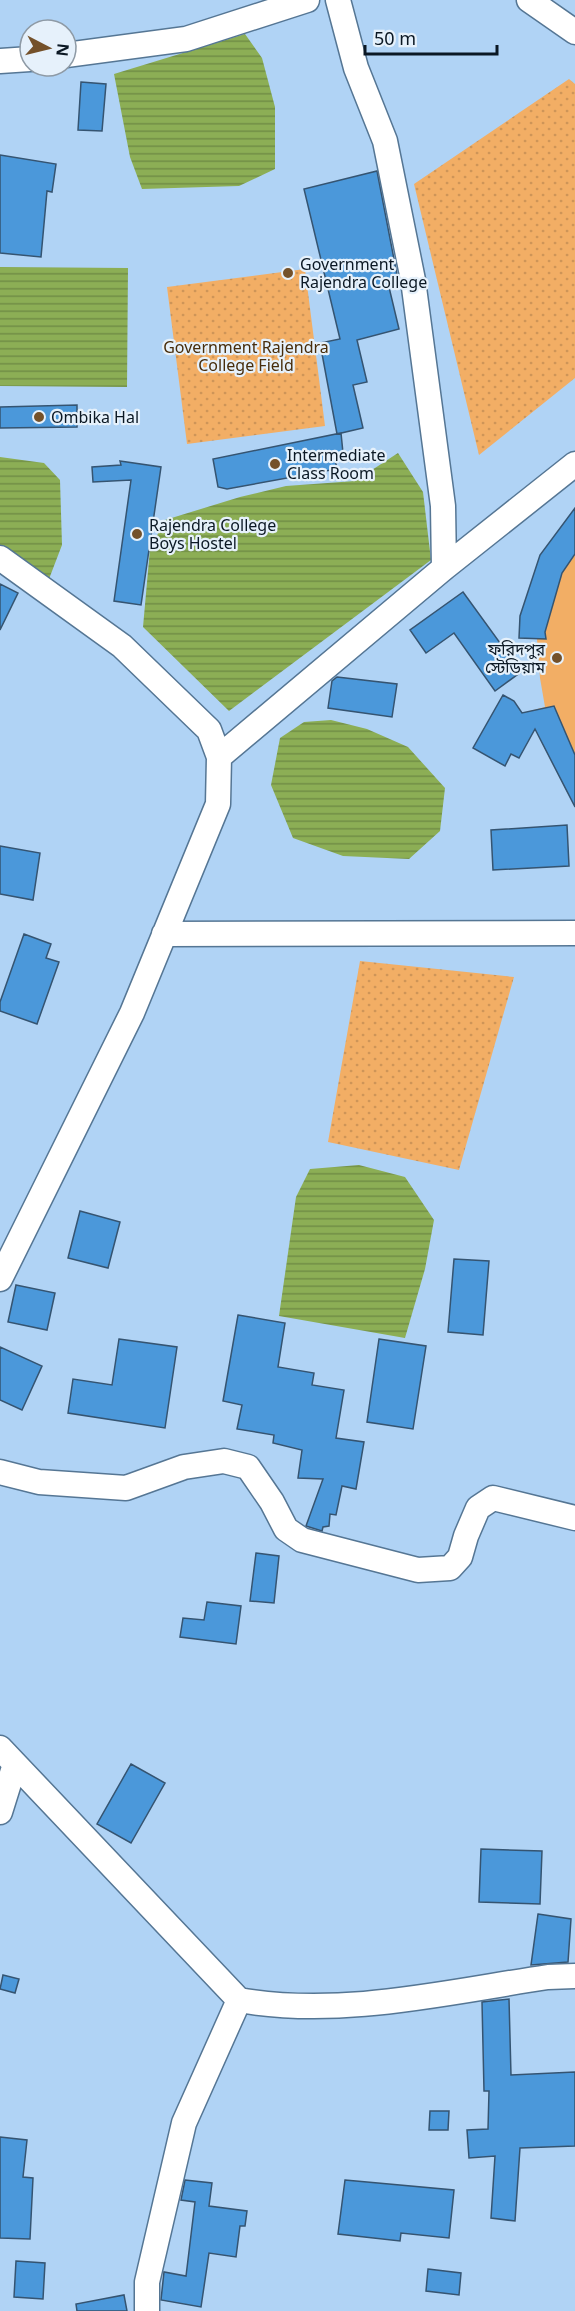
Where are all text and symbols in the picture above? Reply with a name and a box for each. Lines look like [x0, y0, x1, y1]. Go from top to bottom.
north arrow [18, 18, 78, 78]
scale bar [365, 18, 497, 56]
text: 50 m [374, 26, 416, 50]
text: N [51, 42, 75, 58]
place label: Government Rajendra College [300, 253, 427, 293]
marker: Government Rajendra College [281, 266, 295, 280]
park label: Government Rajendra College Field [163, 336, 329, 376]
place label: Ombika Hal [51, 406, 139, 428]
marker: Ombika Hal [32, 410, 46, 424]
place label: Intermediate Class Room [287, 444, 385, 484]
marker: Intermediate Class Room [268, 457, 282, 471]
place label: Rajendra College Boys Hostel [149, 514, 276, 554]
marker: Rajendra College Boys Hostel [130, 527, 144, 541]
place label: ফরিদপুর স্টেডিয়াম [485, 638, 545, 678]
marker: ফরিদপুর স্টেডিয়াম [550, 651, 564, 665]

